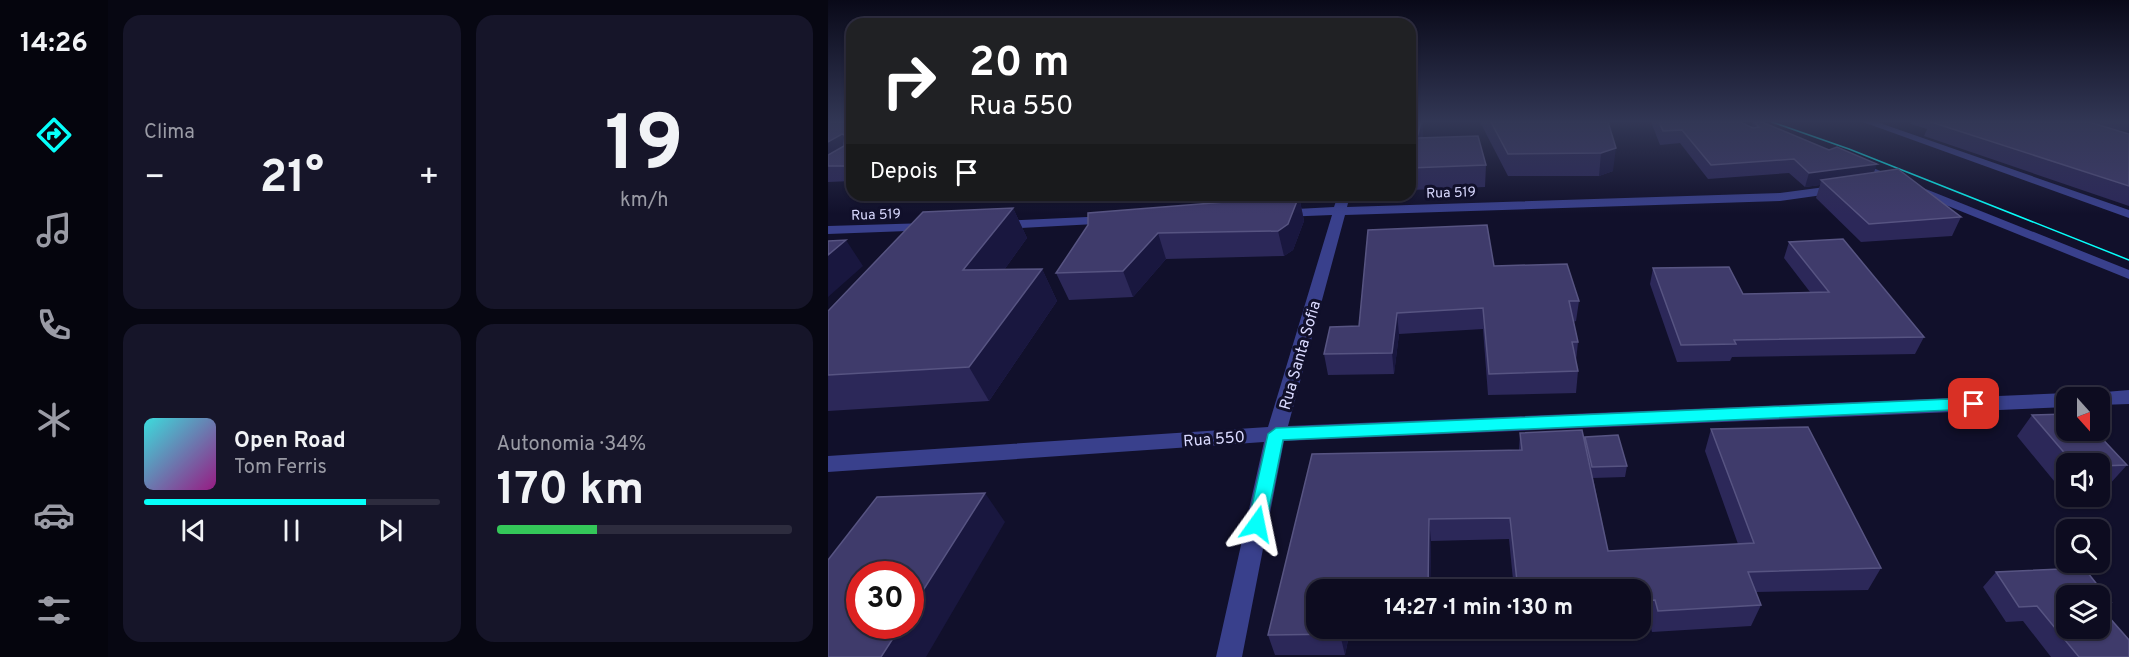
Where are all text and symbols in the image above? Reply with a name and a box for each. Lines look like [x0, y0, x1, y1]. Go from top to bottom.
text: 14:26 [20, 27, 88, 61]
text: 20 m [969, 38, 1070, 91]
icon: right [870, 42, 948, 120]
text: Rua 550 [969, 90, 1073, 124]
text: 19 [605, 99, 684, 198]
icon: directions [33, 114, 75, 156]
text: Clima [144, 120, 195, 146]
text: 21° [260, 151, 324, 208]
icon: arrive [950, 156, 983, 189]
text: − [144, 158, 165, 200]
text: + [418, 158, 440, 200]
text: Depois [870, 159, 938, 186]
street label: Rua 519 [1426, 184, 1476, 203]
text: km/h [620, 188, 669, 214]
street label: Rua 519 [851, 206, 901, 225]
icon: music [33, 209, 75, 251]
street label: Rua Santa Sofia [1276, 299, 1326, 412]
icon: phone [33, 304, 75, 346]
pin [1948, 378, 1999, 429]
icon: arrive [1957, 387, 1990, 420]
north arrow [2056, 387, 2110, 441]
map controls [2056, 387, 2110, 639]
icon: climate [33, 399, 75, 441]
text: Open Road [234, 428, 346, 455]
street label: Rua 550 [1183, 428, 1246, 452]
text: Autonomia · 34% [497, 432, 646, 458]
button: sound [2056, 453, 2110, 507]
text: Tom Ferris [234, 455, 327, 481]
text: 170 km [497, 463, 644, 520]
position arrow [1225, 492, 1289, 556]
icon: car [33, 494, 75, 536]
icon: previous [177, 514, 210, 547]
icon: pause [275, 514, 308, 547]
icon: next [374, 514, 407, 547]
button: search [2056, 519, 2110, 573]
speed limit sign: 30 [846, 561, 924, 639]
button: layers [2056, 585, 2110, 639]
icon: filters [33, 589, 75, 631]
text: 14:27 · 1 min · 130 m [1384, 595, 1573, 622]

